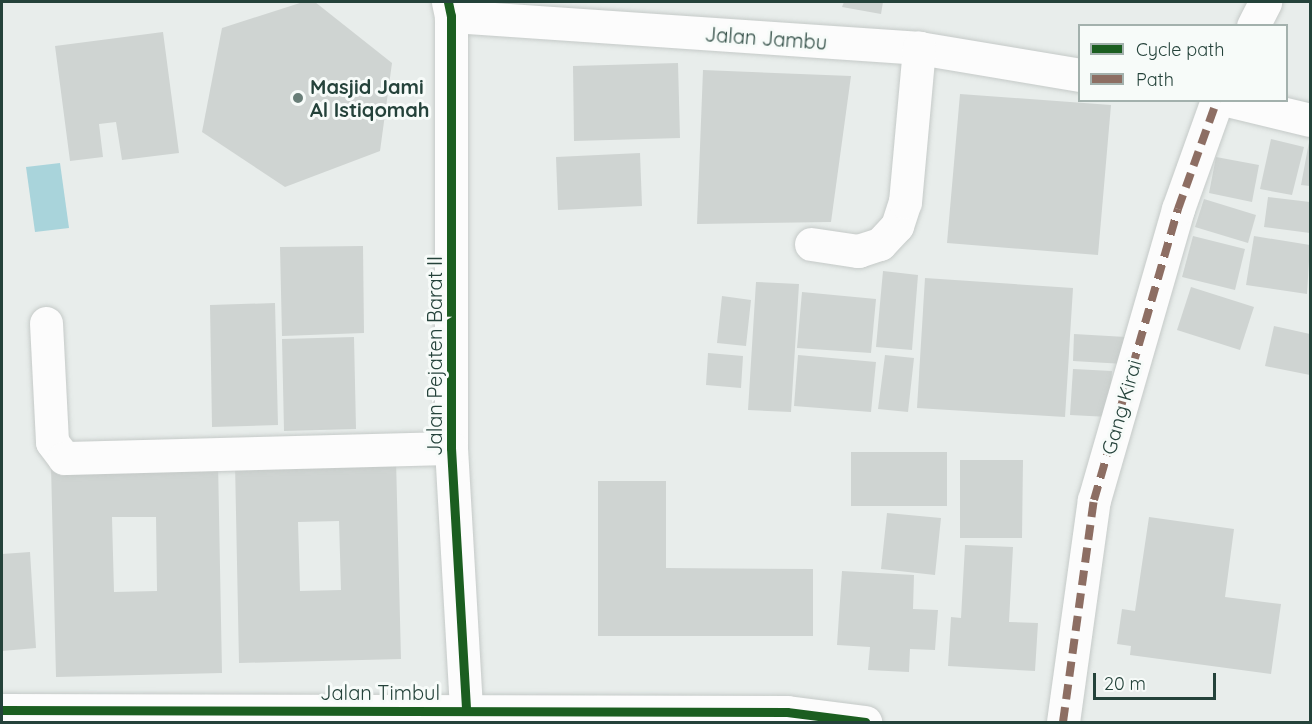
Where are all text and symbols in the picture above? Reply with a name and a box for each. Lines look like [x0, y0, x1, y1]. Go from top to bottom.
street label: Jalan Jambu [704, 22, 828, 54]
legend [1078, 24, 1288, 102]
text: Cycle path [1136, 38, 1224, 61]
text: Path [1136, 68, 1174, 91]
place label: Masjid Jami Al Istiqomah [310, 74, 430, 121]
marker: Masjid Jami Al Istiqomah [291, 91, 305, 105]
street label: Jalan Pejaten Barat II [422, 256, 446, 456]
street label: Gang Kirai [1096, 357, 1146, 457]
scale bar [1096, 661, 1219, 699]
text: 20 m [1104, 672, 1146, 695]
street label: Jalan Timbul [320, 680, 440, 704]

